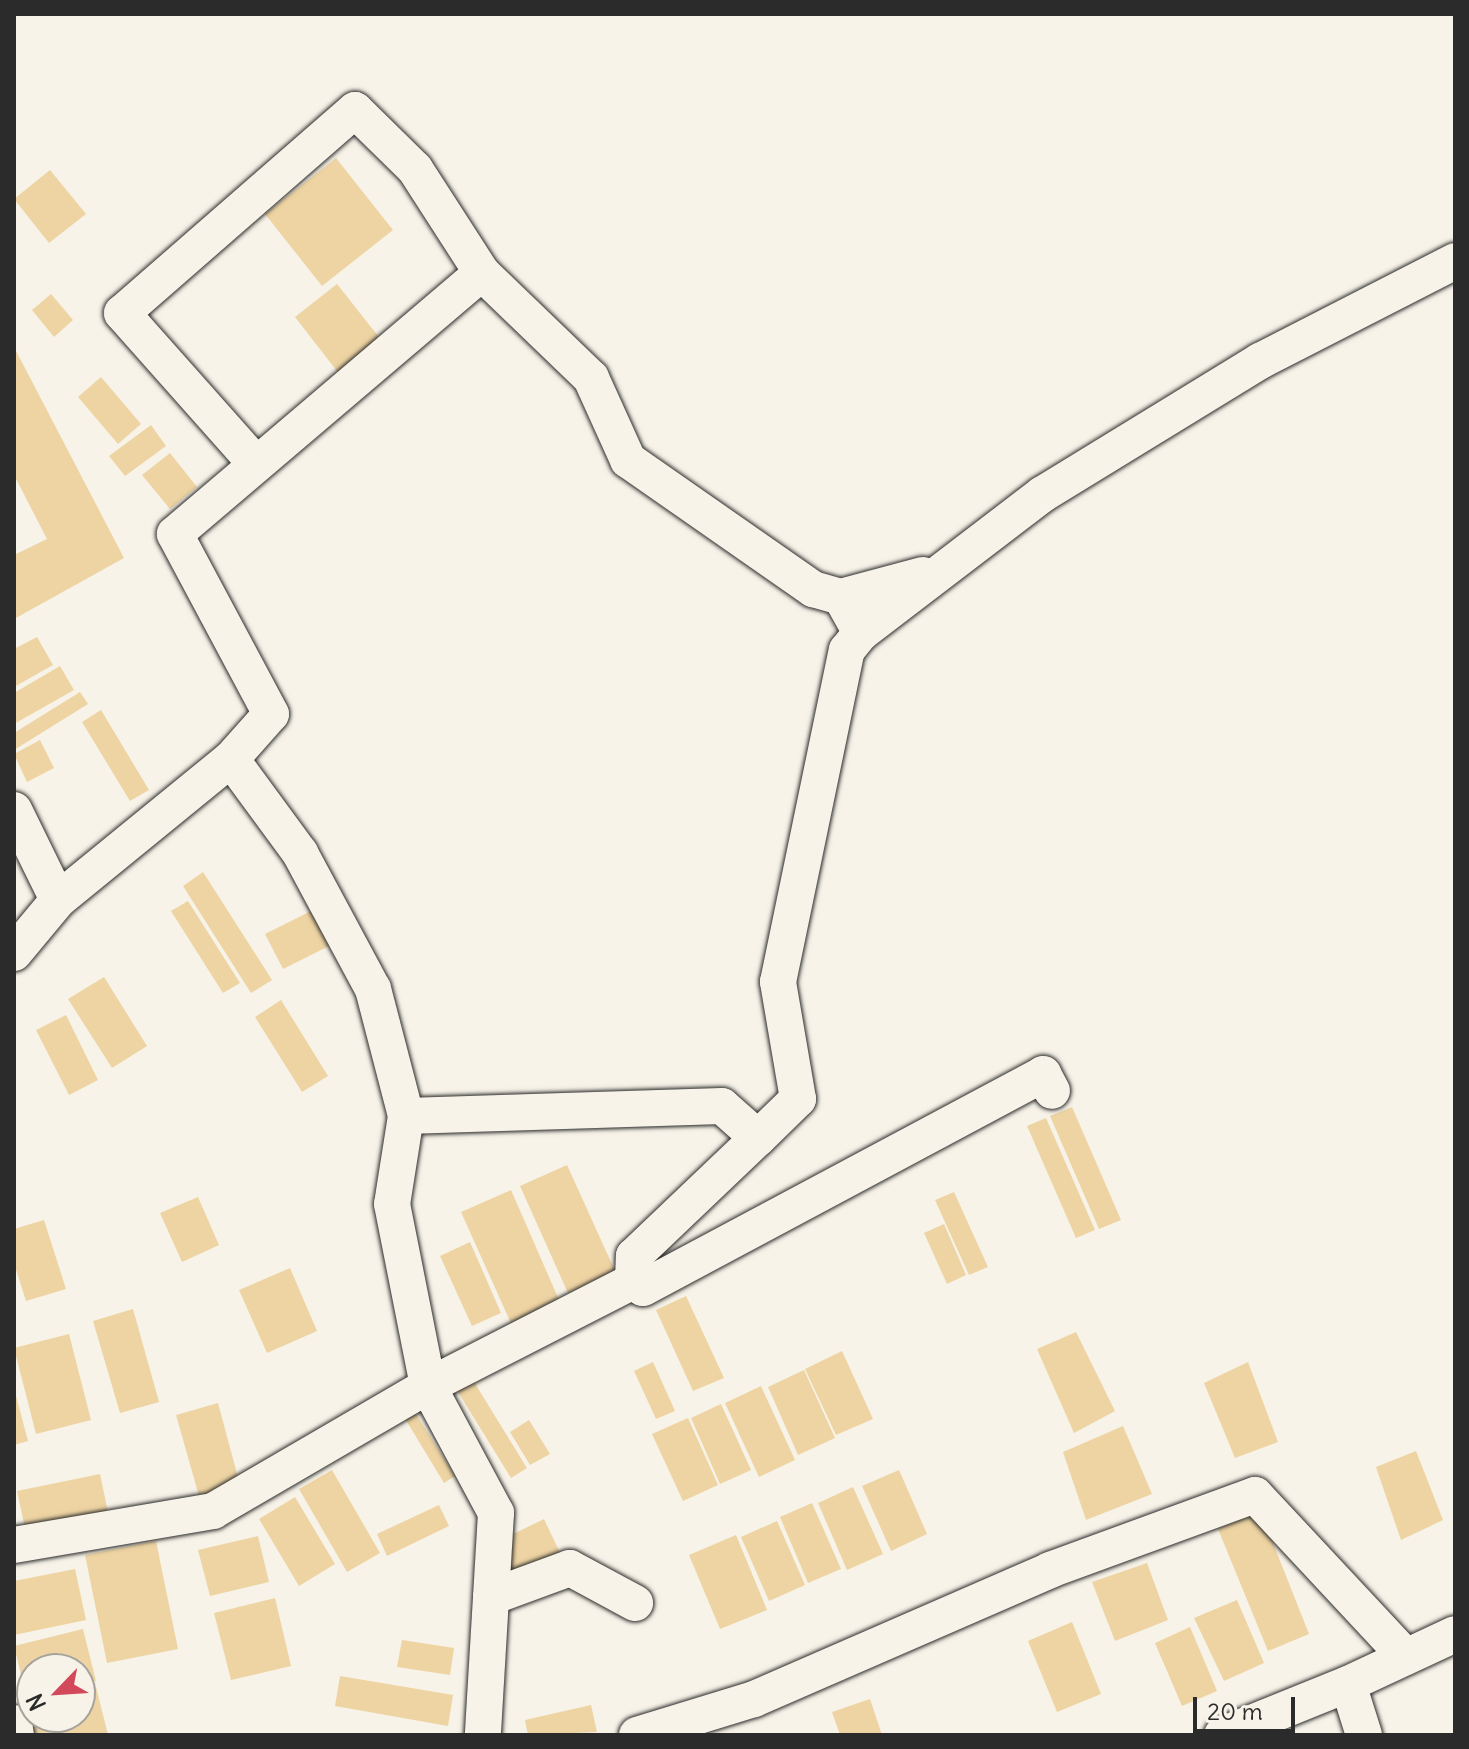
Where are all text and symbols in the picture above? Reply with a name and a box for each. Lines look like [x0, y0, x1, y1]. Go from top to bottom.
north arrow [16, 1653, 96, 1733]
scale bar [1197, 1681, 1299, 1731]
text: N [20, 1689, 52, 1715]
text: 20 m [1207, 1696, 1263, 1726]

